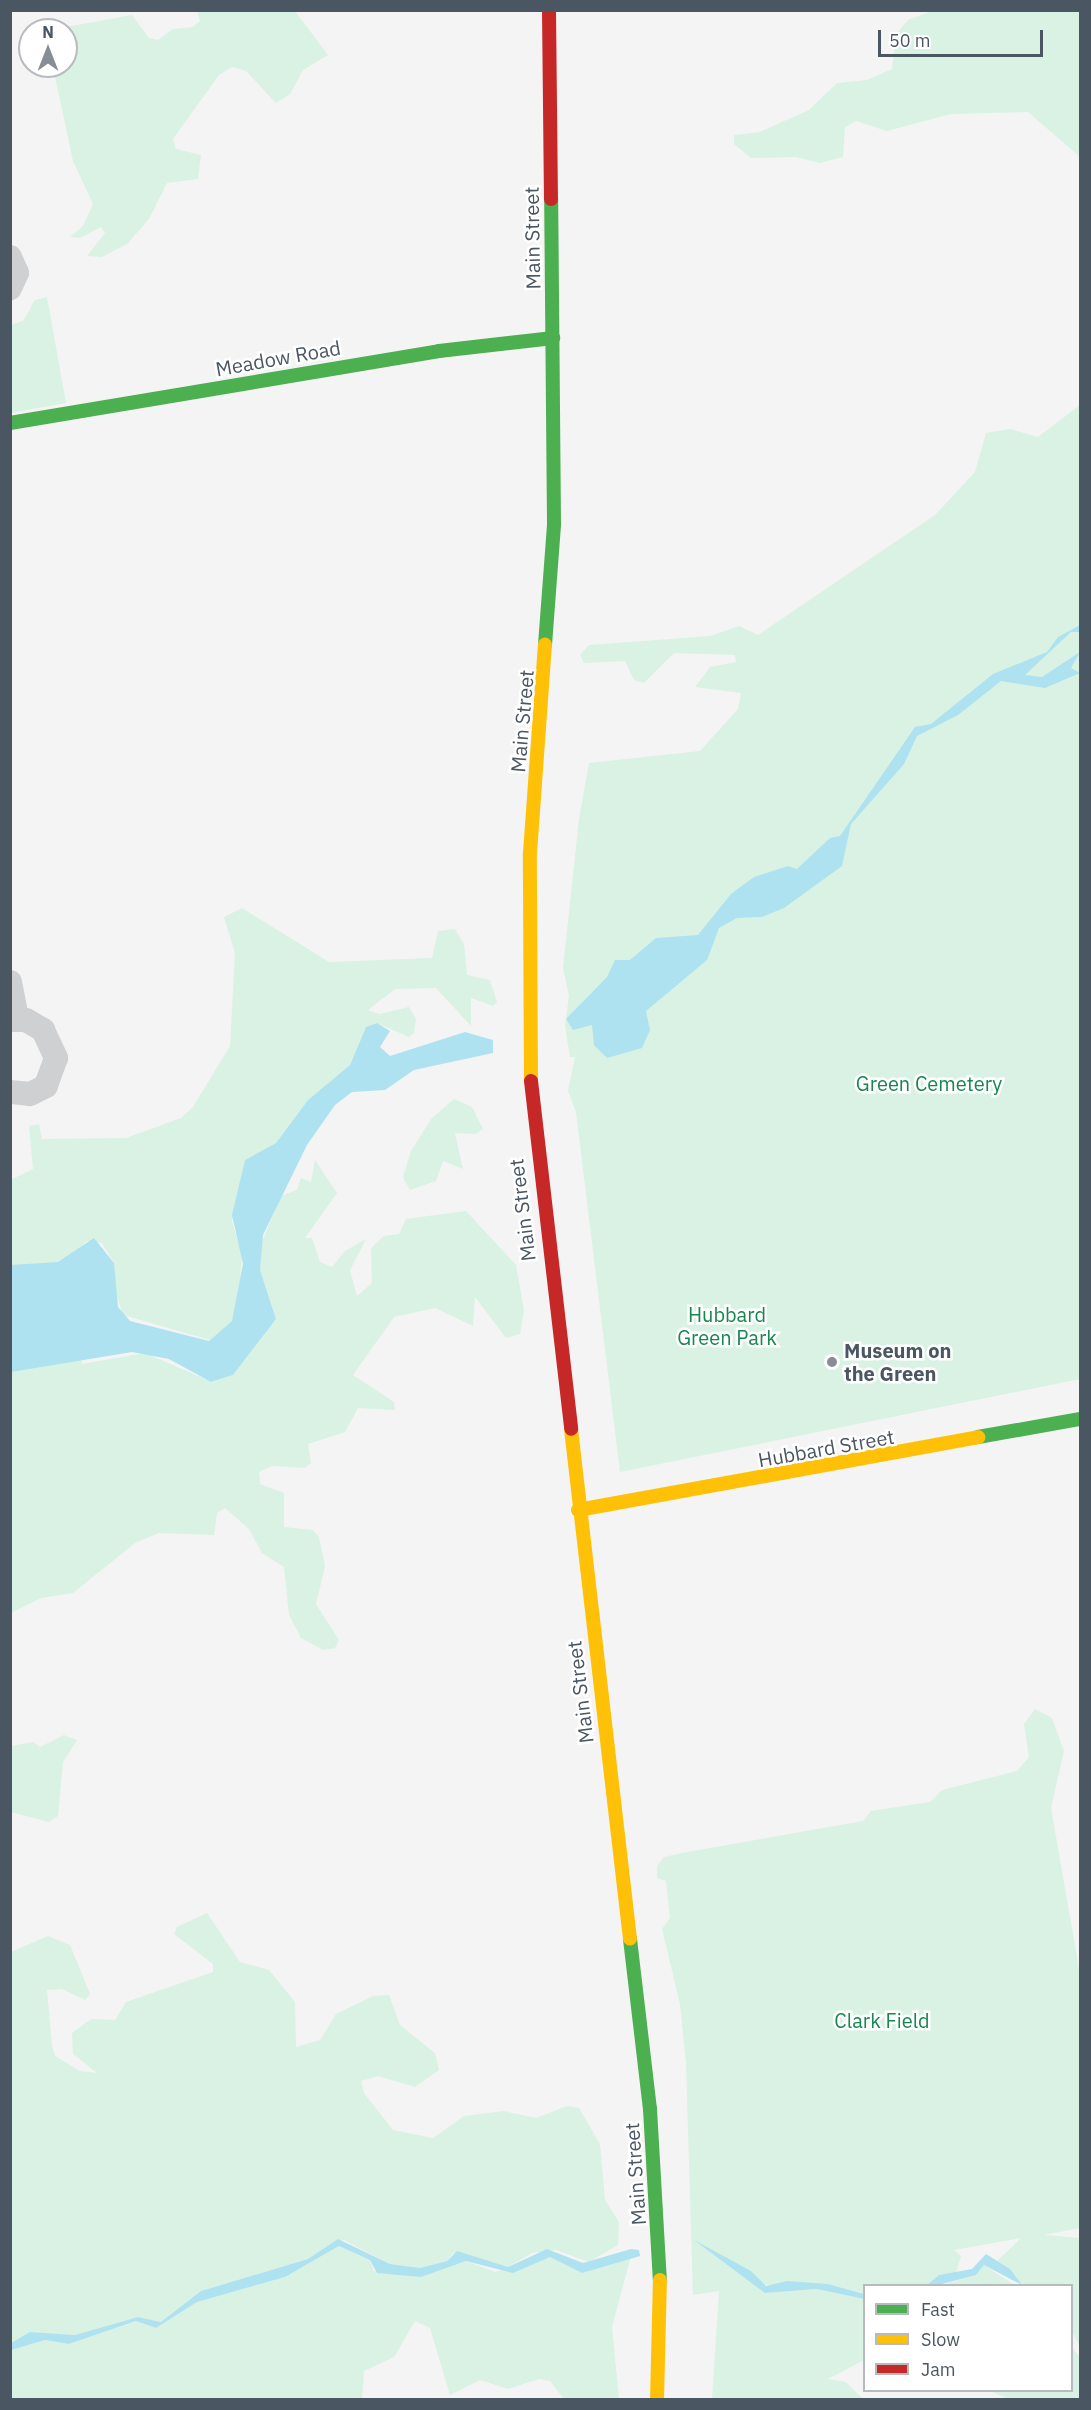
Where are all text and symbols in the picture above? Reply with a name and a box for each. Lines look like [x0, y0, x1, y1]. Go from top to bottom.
north arrow [18, 18, 78, 78]
scale bar [881, 18, 1046, 56]
text: N [42, 22, 54, 42]
text: 50 m [889, 29, 931, 52]
street label: Main Street [519, 186, 545, 290]
street label: Meadow Road [214, 335, 342, 381]
street label: Main Street [506, 669, 538, 773]
park label: Green Cemetery [856, 1071, 1002, 1095]
street label: Main Street [504, 1157, 540, 1263]
park label: Hubbard Green Park [677, 1303, 777, 1350]
place label: Museum on the Green [844, 1338, 951, 1385]
marker: Museum on the Green [825, 1355, 839, 1369]
street label: Hubbard Street [756, 1424, 896, 1472]
street label: Main Street [562, 1639, 598, 1745]
park label: Clark Field [834, 2008, 930, 2032]
street label: Main Street [619, 2122, 651, 2226]
legend [863, 2284, 1073, 2392]
text: Fast [921, 2298, 955, 2321]
text: Slow [921, 2328, 960, 2351]
text: Jam [921, 2358, 956, 2381]

